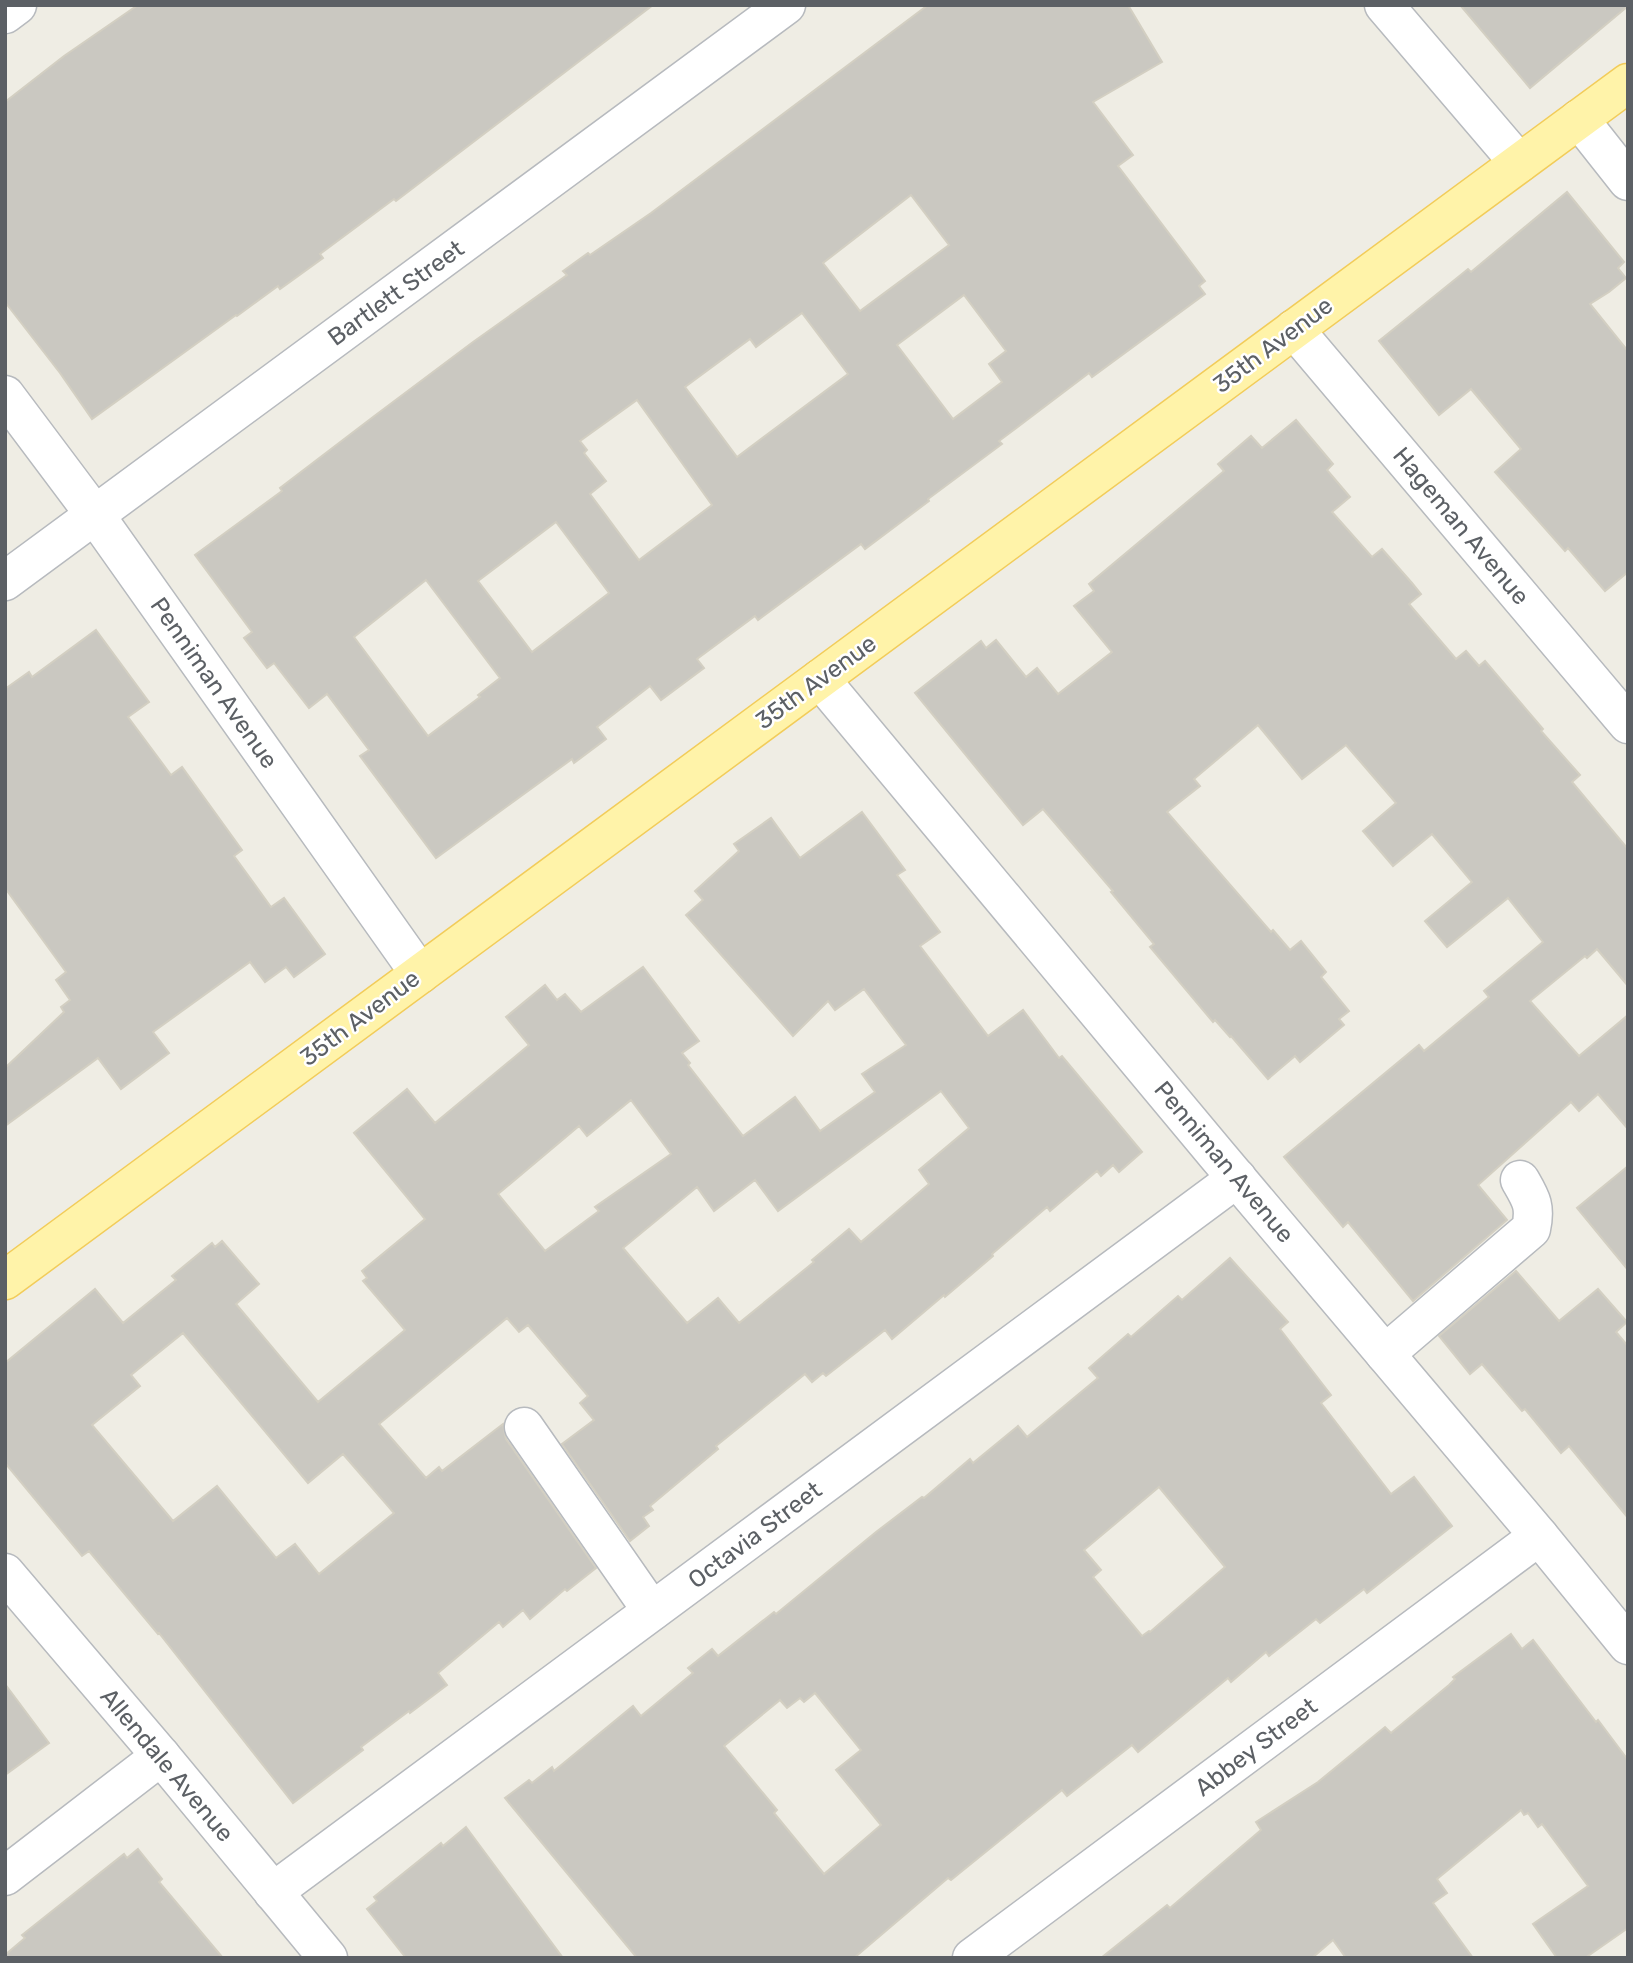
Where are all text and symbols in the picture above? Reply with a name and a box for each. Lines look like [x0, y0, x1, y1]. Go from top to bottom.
street label: Bartlett Street [323, 234, 469, 352]
street label: 35th Avenue [1208, 291, 1338, 399]
street label: Hageman Avenue [1387, 442, 1535, 610]
street label: Penniman Avenue [145, 592, 283, 774]
street label: 35th Avenue [750, 629, 882, 735]
street label: 35th Avenue [295, 964, 425, 1072]
street label: Penniman Avenue [1148, 1076, 1300, 1248]
street label: Octavia Street [683, 1476, 827, 1594]
street label: Allendale Avenue [95, 1683, 239, 1847]
street label: Abbey Street [1189, 1692, 1323, 1802]

